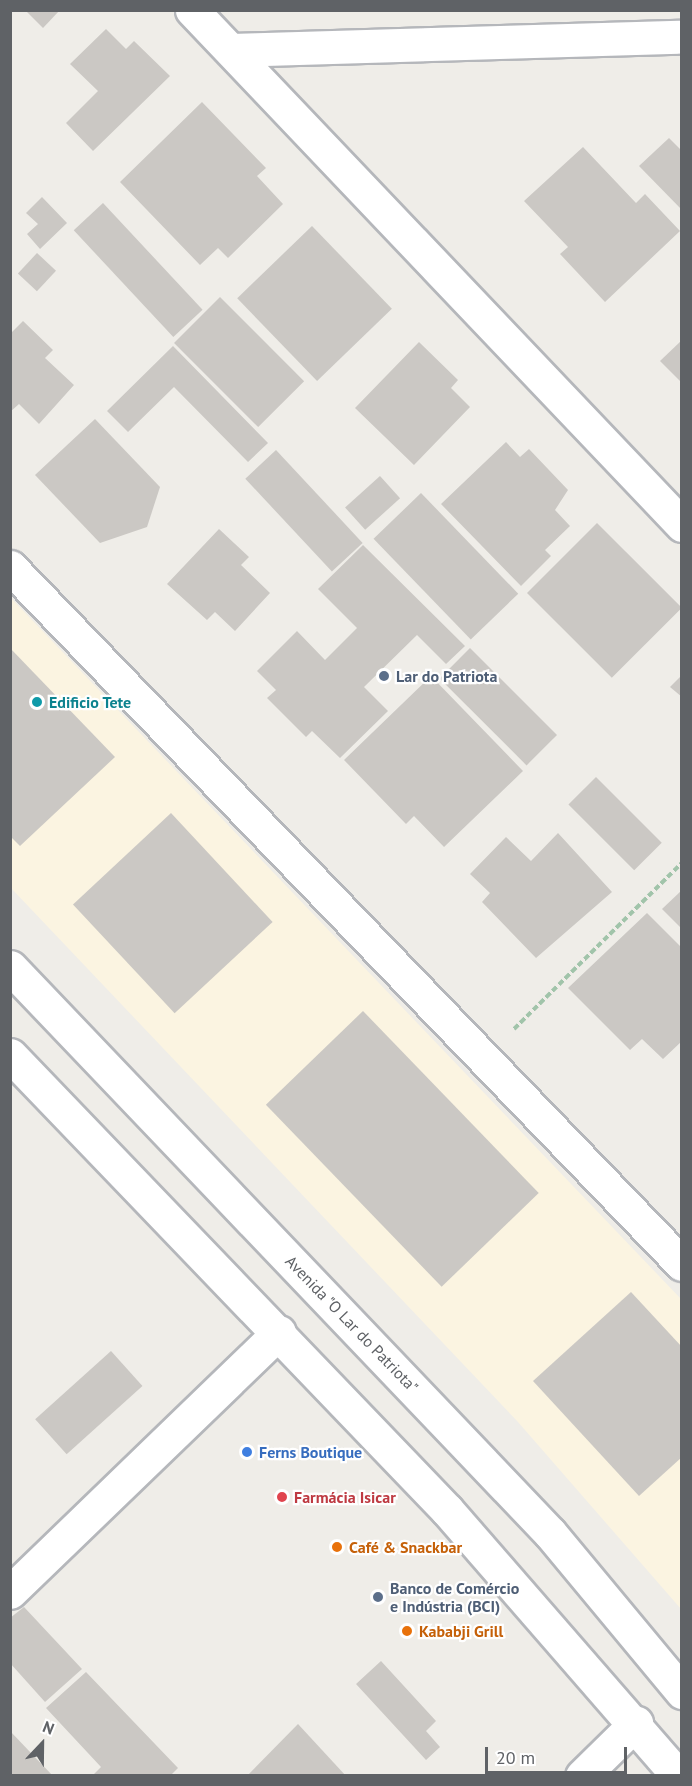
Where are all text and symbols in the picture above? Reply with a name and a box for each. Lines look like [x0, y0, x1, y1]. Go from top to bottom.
place label: Lar do Patriota [396, 666, 497, 686]
marker: Lar do Patriota [377, 669, 391, 683]
place label: Edificio Tete [49, 692, 132, 712]
marker: Edificio Tete [30, 695, 44, 709]
street label: Avenida "O Lar do Patriota" [281, 1251, 423, 1397]
place label: Ferns Boutique [259, 1442, 362, 1462]
marker: Ferns Boutique [240, 1445, 254, 1459]
place label: Farmácia Isicar [294, 1487, 396, 1507]
marker: Farmácia Isicar [275, 1490, 289, 1504]
place label: Café & Snackbar [349, 1537, 462, 1557]
marker: Café & Snackbar [330, 1540, 344, 1554]
place label: Banco de Comércio e Indústria (BCI) [390, 1578, 520, 1616]
marker: Banco de Comércio e Indústria (BCI) [371, 1590, 385, 1604]
place label: Kababji Grill [419, 1621, 503, 1641]
marker: Kababji Grill [400, 1624, 414, 1638]
north arrow [12, 1714, 72, 1774]
text: N [40, 1716, 57, 1739]
scale bar [488, 1735, 630, 1773]
text: 20 m [496, 1746, 535, 1769]

